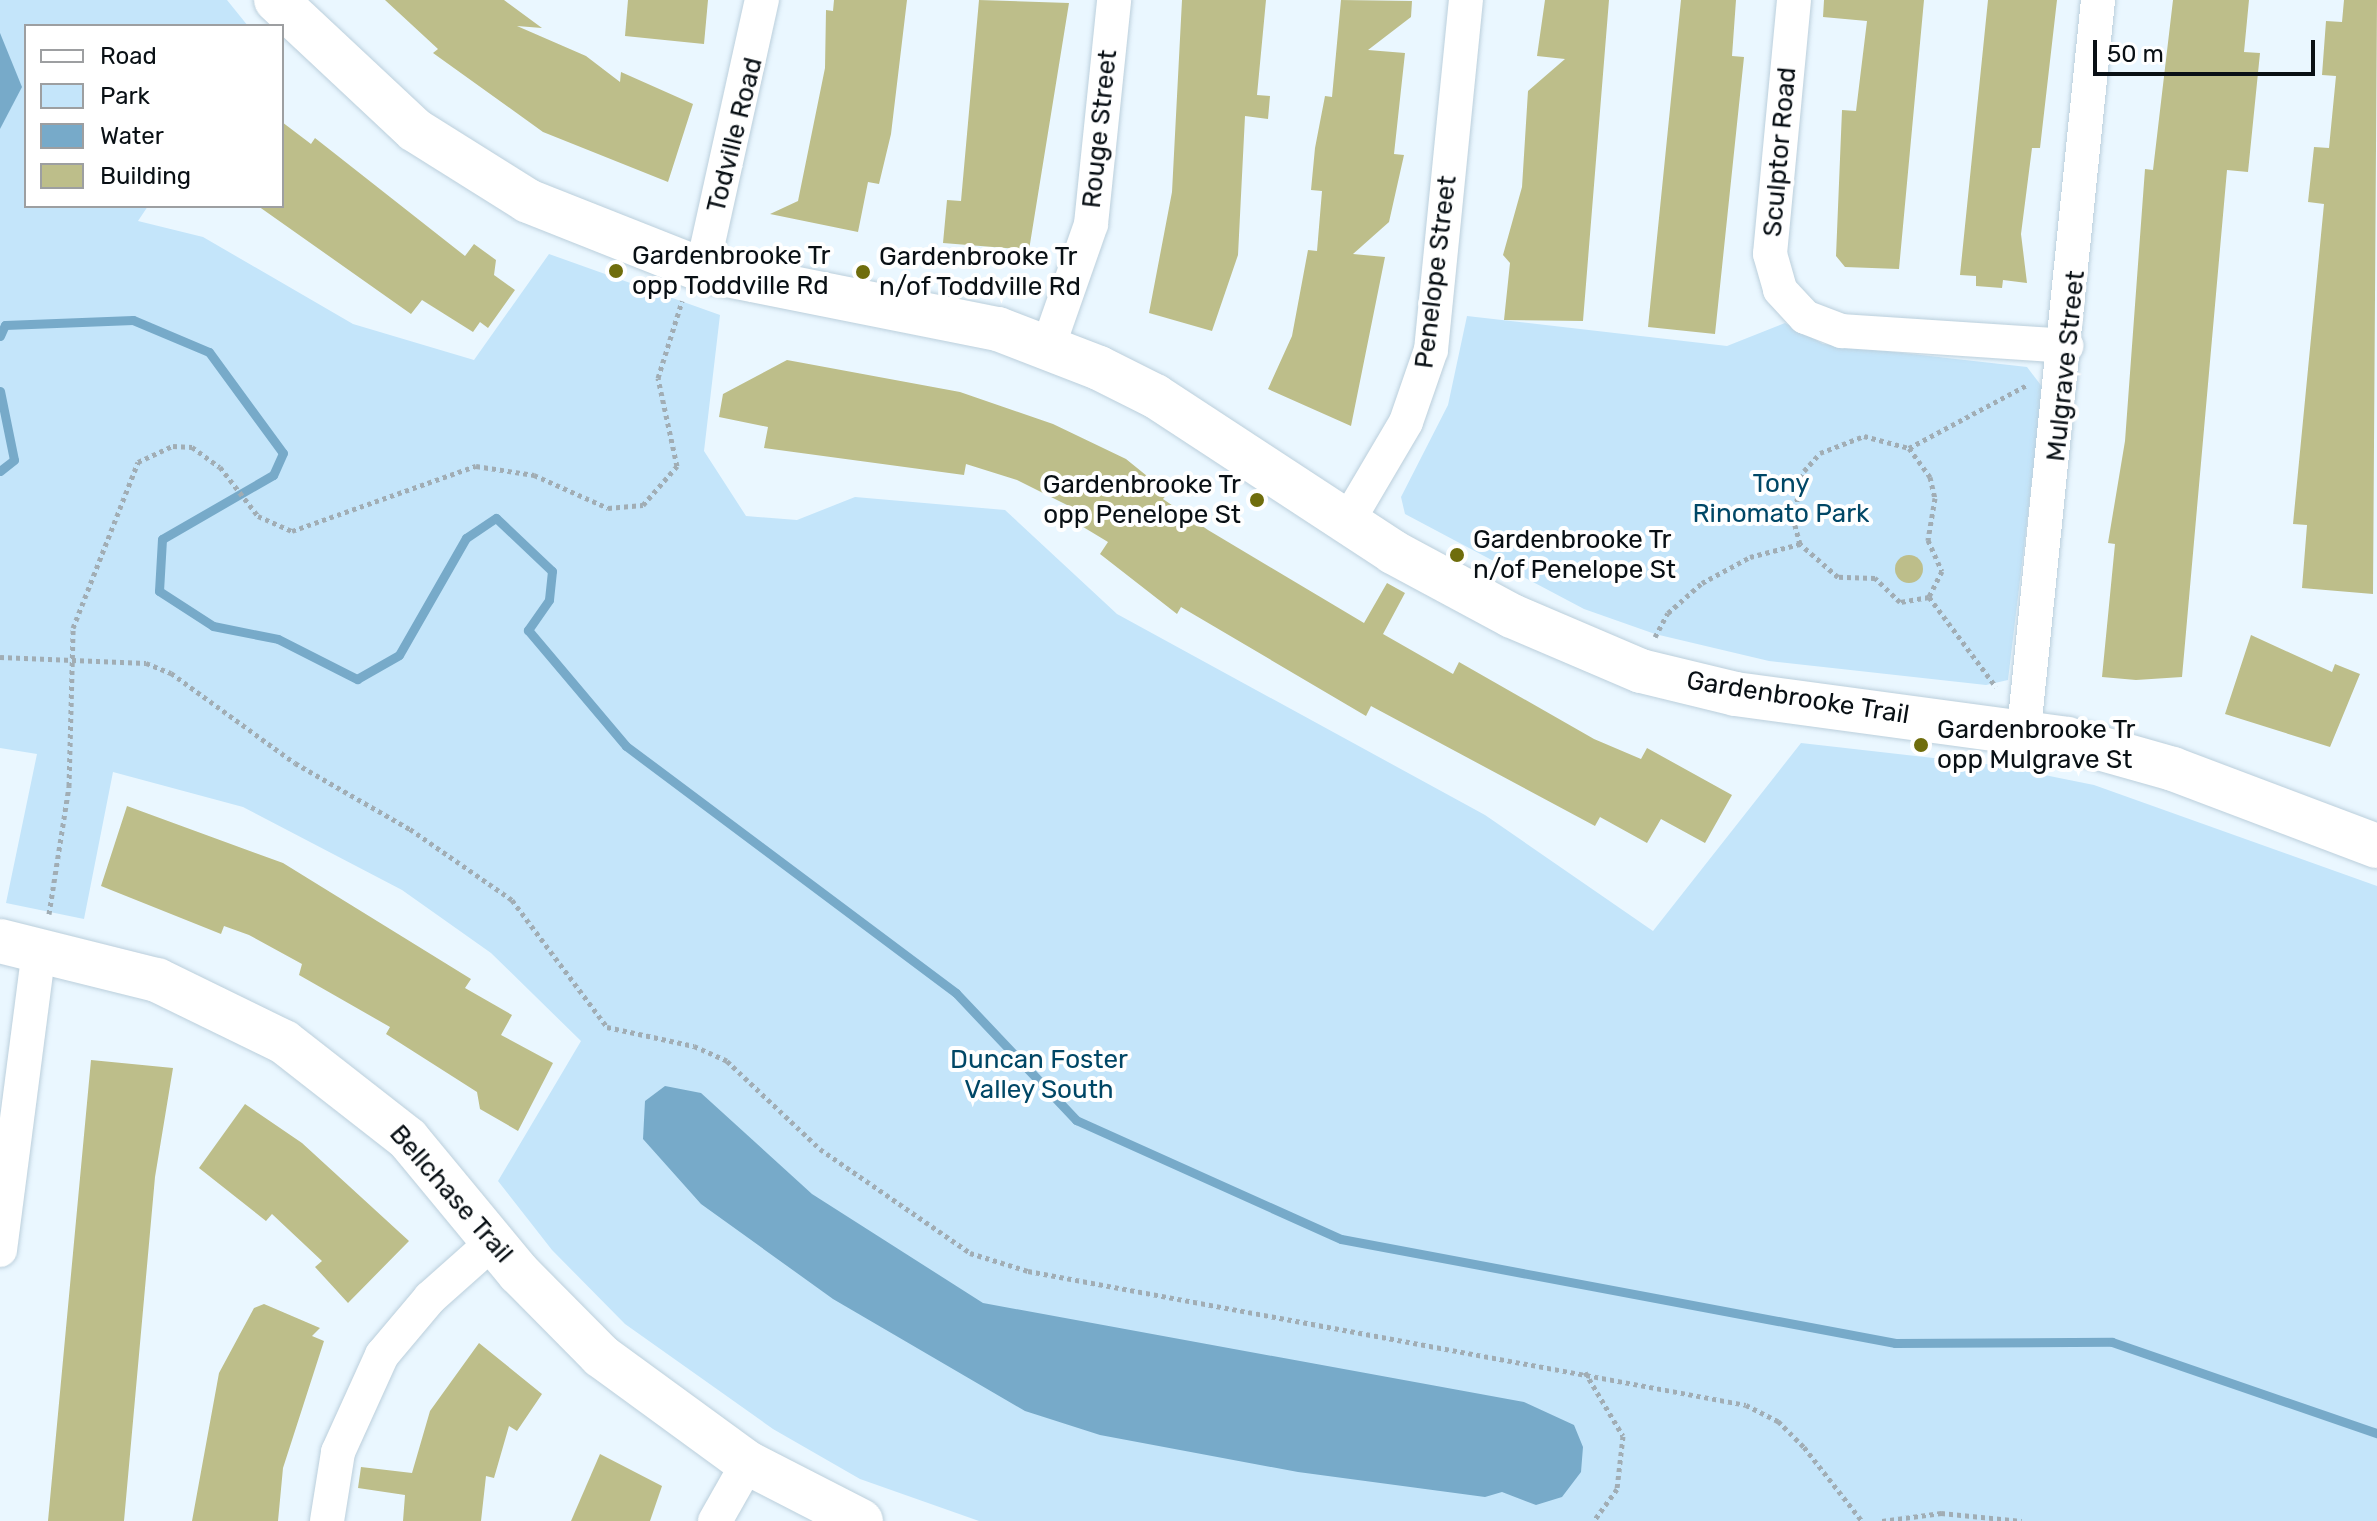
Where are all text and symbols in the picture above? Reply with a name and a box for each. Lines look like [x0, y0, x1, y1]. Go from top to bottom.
legend [24, 24, 284, 208]
scale bar [2097, 24, 2319, 74]
text: 50 m [2107, 40, 2164, 68]
text: Road [100, 42, 157, 70]
street label: Rouge Street [1076, 48, 1124, 210]
street label: Todville Road [701, 54, 769, 216]
street label: Sculptor Road [1757, 66, 1803, 238]
text: Park [100, 82, 150, 110]
text: Water [100, 122, 164, 150]
text: Building [100, 162, 191, 190]
street label: Penelope Street [1409, 174, 1463, 370]
place label: Gardenbrooke Tr opp Toddville Rd [632, 240, 831, 302]
place label: Gardenbrooke Tr n/of Toddville Rd [879, 241, 1082, 302]
marker: Gardenbrooke Tr opp Toddville Rd [607, 262, 625, 280]
marker: Gardenbrooke Tr n/of Toddville Rd [854, 263, 872, 281]
street label: Mulgrave Street [2040, 269, 2092, 463]
park label: Tony Rinomato Park [1693, 468, 1869, 530]
place label: Gardenbrooke Tr opp Penelope St [1042, 469, 1241, 530]
marker: Gardenbrooke Tr opp Penelope St [1248, 491, 1266, 509]
place label: Gardenbrooke Tr n/of Penelope St [1473, 524, 1677, 586]
marker: Gardenbrooke Tr n/of Penelope St [1448, 546, 1466, 564]
street label: Gardenbrooke Trail [1684, 665, 1912, 731]
place label: Gardenbrooke Tr opp Mulgrave St [1937, 714, 2136, 776]
marker: Gardenbrooke Tr opp Mulgrave St [1912, 736, 1930, 754]
park label: Duncan Foster Valley South [950, 1044, 1128, 1106]
street label: Bellchase Trail [383, 1119, 519, 1269]

